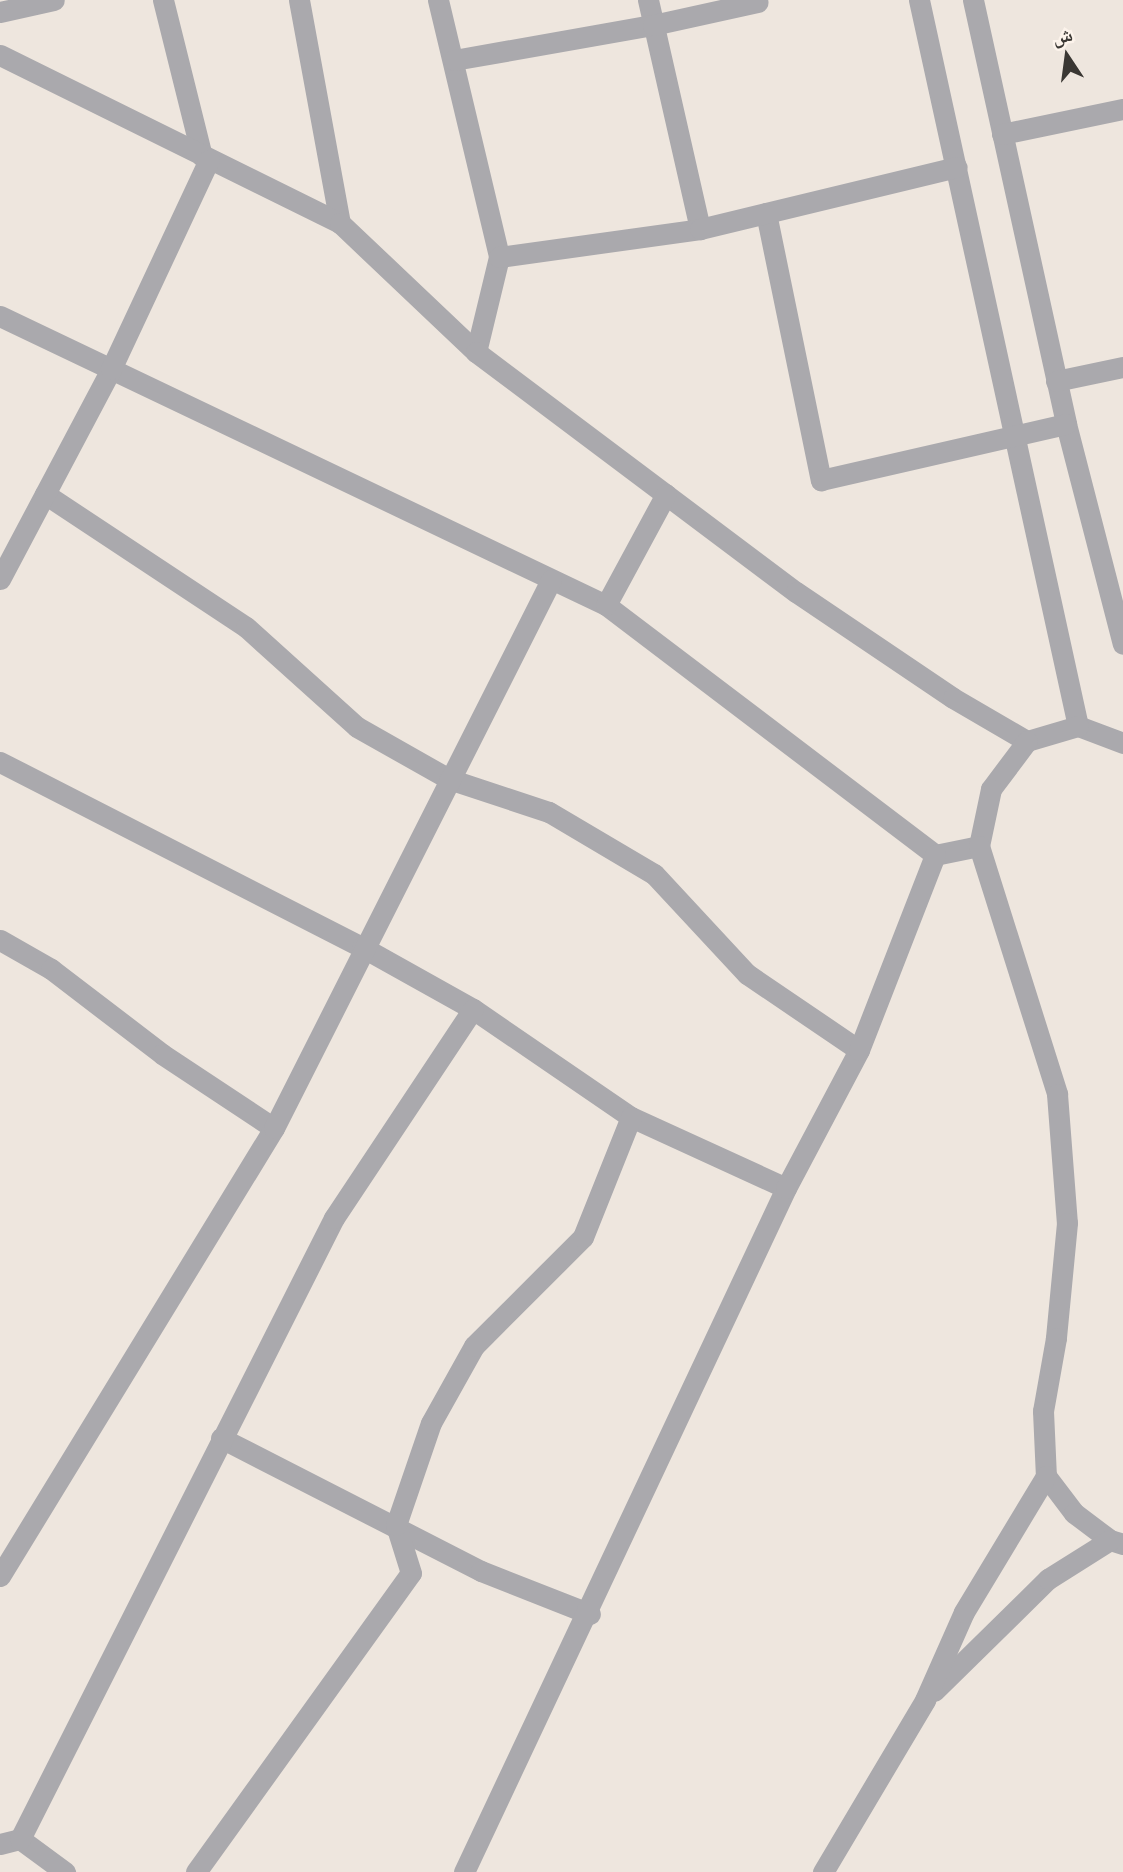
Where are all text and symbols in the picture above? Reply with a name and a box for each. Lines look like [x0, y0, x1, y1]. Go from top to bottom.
north arrow [1032, 21, 1102, 91]
text: ش [1050, 21, 1075, 50]

